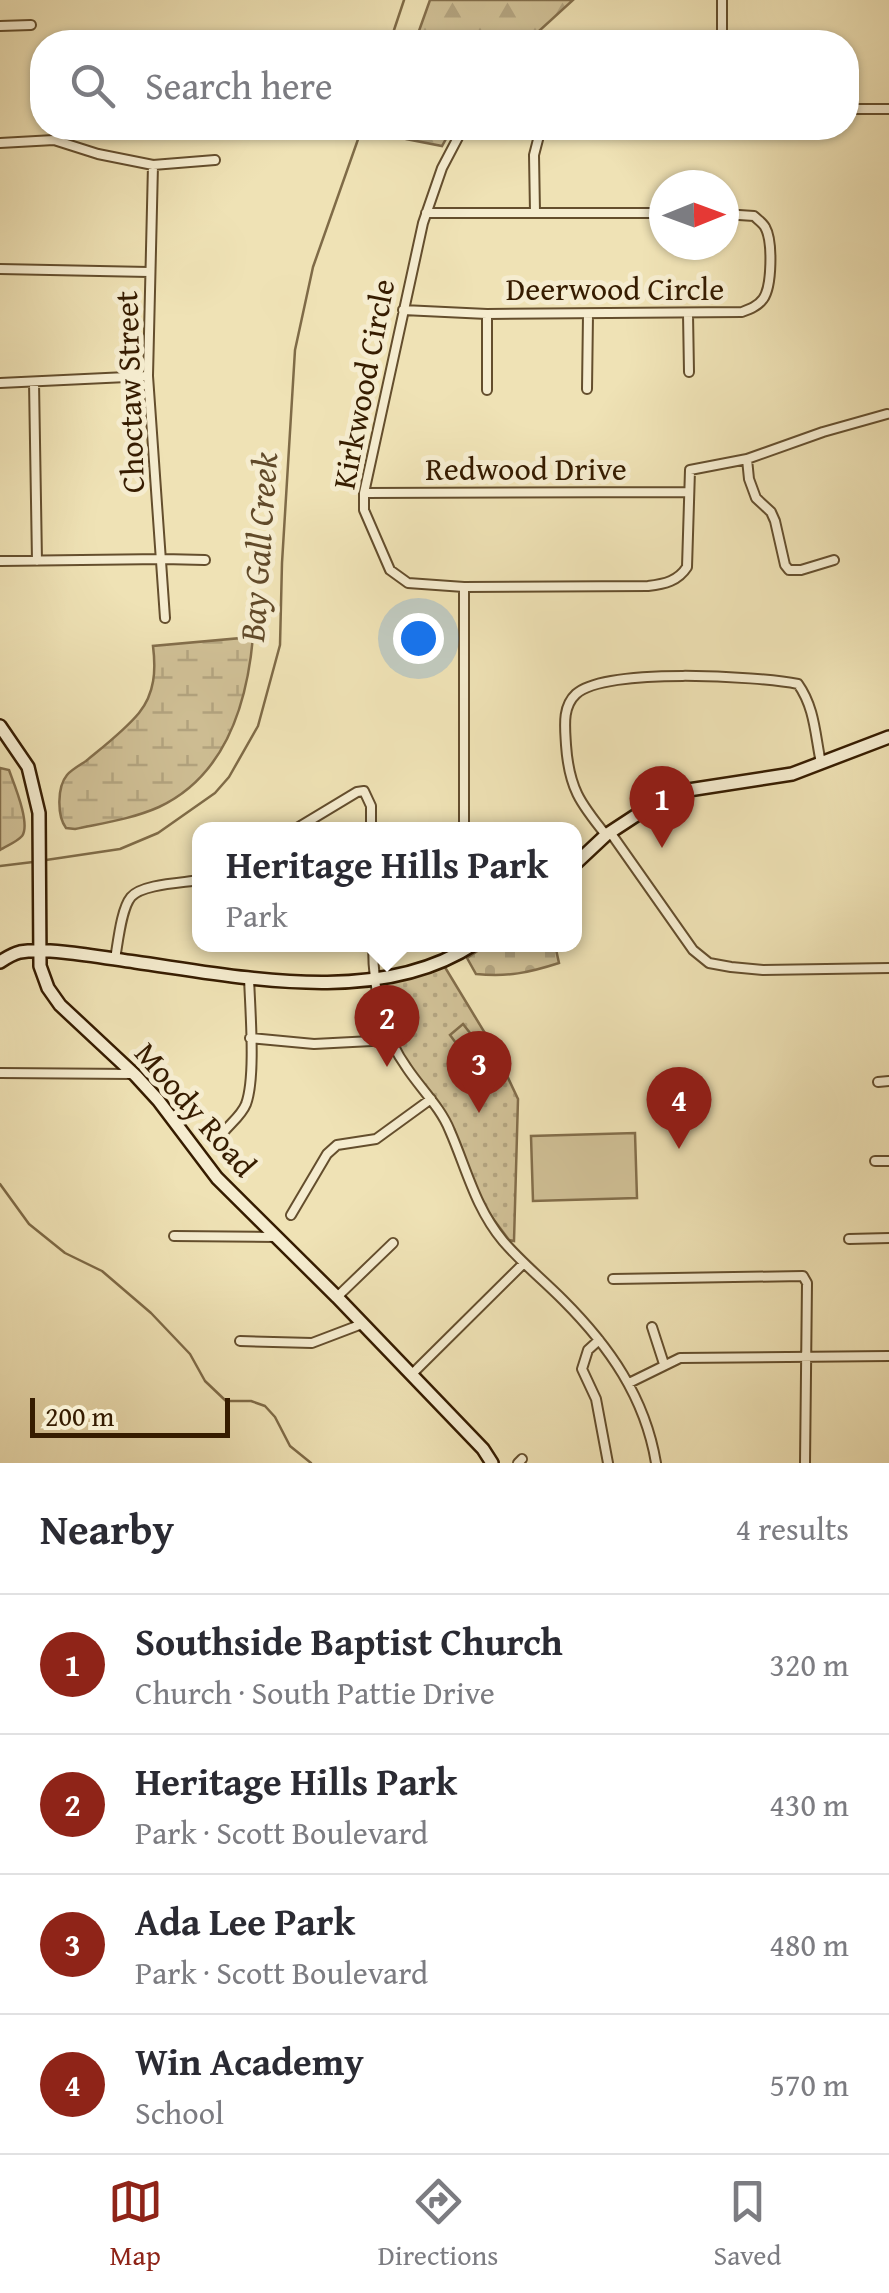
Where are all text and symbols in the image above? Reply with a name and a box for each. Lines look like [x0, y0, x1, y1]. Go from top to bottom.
search box [30, 30, 859, 140]
text: Search here [145, 57, 333, 113]
icon: search [65, 58, 120, 113]
north arrow [649, 170, 739, 260]
street label: Deerwood Circle [506, 265, 724, 312]
street label: Kirkwood Circle [320, 275, 406, 493]
street label: Choctaw Street [102, 290, 156, 494]
street label: Redwood Drive [425, 445, 627, 492]
water label: Bay Gall Creek [226, 450, 290, 644]
your location [393, 613, 444, 664]
pin: 1 [630, 766, 694, 848]
popup [192, 822, 582, 952]
text: Heritage Hills Park [226, 836, 548, 892]
text: Park [226, 892, 288, 939]
pin: 2 [354, 984, 420, 1067]
pin: 3 [446, 1030, 512, 1113]
street label: Moody Road [124, 1031, 268, 1187]
pin: 4 [646, 1066, 712, 1149]
scale bar [30, 1393, 230, 1438]
text: 200 m [45, 1395, 114, 1436]
text: Nearby [40, 1498, 174, 1559]
text: 4 results [736, 1505, 849, 1552]
text: Southside Baptist Church [135, 1613, 563, 1669]
text: 1 [64, 1641, 81, 1688]
text: 320 m [770, 1641, 849, 1688]
text: Church · South Pattie Drive [135, 1669, 495, 1716]
text: Heritage Hills Park [135, 1753, 457, 1809]
text: 2 [64, 1781, 81, 1828]
text: 430 m [770, 1781, 849, 1828]
text: Park · Scott Boulevard [135, 1809, 428, 1856]
text: Ada Lee Park [135, 1893, 355, 1949]
text: 3 [64, 1921, 81, 1968]
text: 480 m [770, 1921, 849, 1968]
text: Park · Scott Boulevard [135, 1949, 428, 1996]
text: Win Academy [135, 2033, 364, 2089]
text: 4 [64, 2061, 81, 2108]
text: 570 m [770, 2061, 849, 2108]
text: School [135, 2089, 224, 2136]
tab: Map [108, 2174, 163, 2275]
tab: Directions [378, 2174, 498, 2275]
tab: Saved [714, 2174, 781, 2275]

